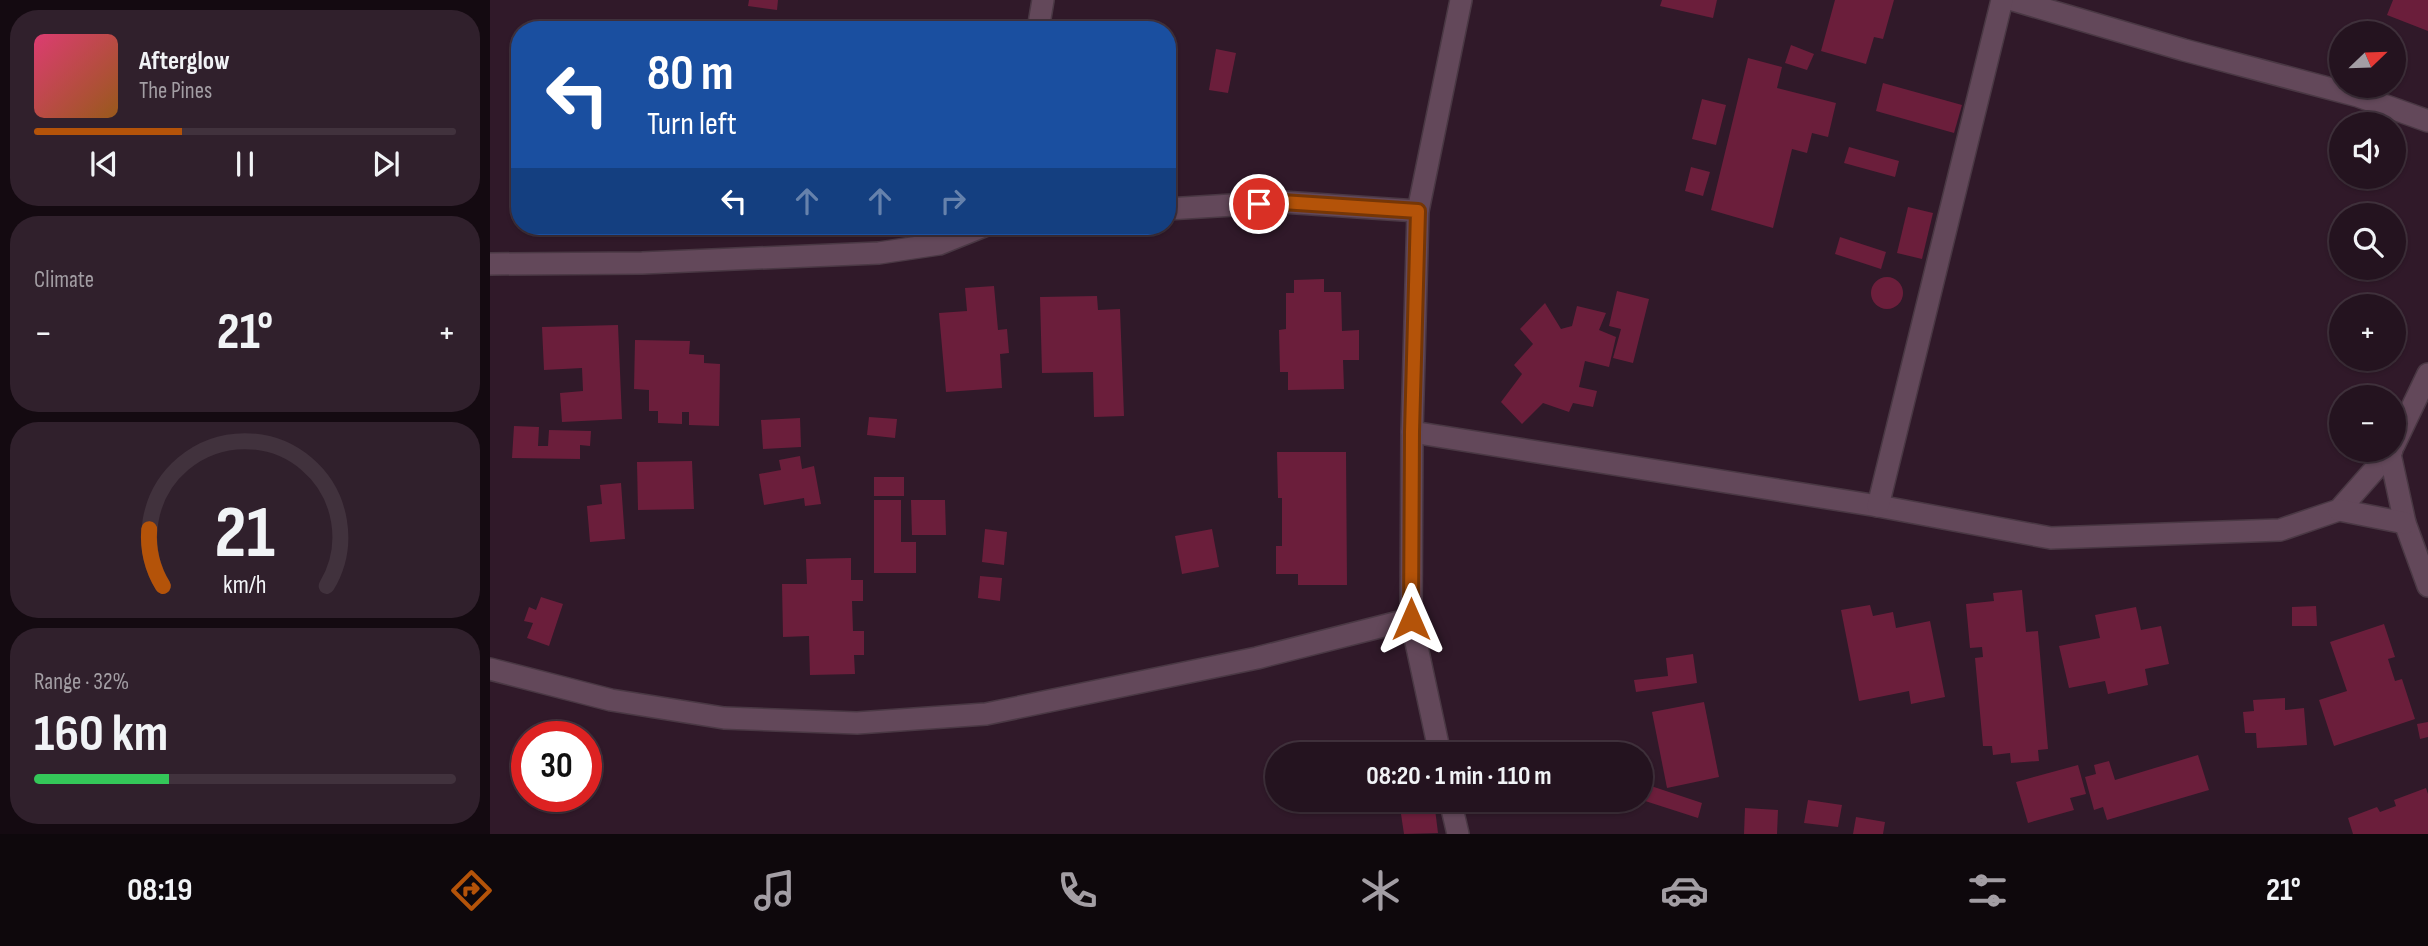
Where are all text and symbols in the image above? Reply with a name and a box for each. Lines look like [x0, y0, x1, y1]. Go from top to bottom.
north arrow [2329, 21, 2406, 98]
map controls [2329, 21, 2406, 462]
text: 80 m [647, 45, 734, 104]
text: Afterglow [139, 46, 230, 77]
icon: left [532, 49, 623, 140]
text: The Pines [139, 77, 212, 105]
text: Turn left [647, 105, 737, 144]
button: sound [2329, 112, 2406, 189]
icon: previous [85, 145, 123, 183]
icon: pause [226, 145, 264, 183]
icon: next [367, 145, 405, 183]
pin [1229, 174, 1289, 234]
icon: left [715, 182, 753, 220]
icon: ahead [788, 182, 826, 220]
icon: ahead [861, 182, 899, 220]
icon: right [934, 182, 972, 220]
icon: arrive [1240, 185, 1278, 223]
button: search [2329, 203, 2406, 280]
text: Climate [34, 266, 94, 294]
button: + [2329, 294, 2406, 371]
text: 21° [217, 301, 273, 364]
text: − [34, 311, 53, 356]
text: + [437, 311, 456, 356]
button: − [2329, 385, 2406, 462]
text: 21 [215, 490, 275, 578]
text: km/h [223, 570, 267, 601]
position arrow [1374, 582, 1448, 656]
text: Range · 32% [34, 668, 129, 696]
text: 160 km [34, 703, 168, 766]
speed limit sign: 30 [511, 721, 602, 812]
text: 08:20 · 1 min · 110 m [1366, 761, 1552, 792]
icon: directions [447, 866, 496, 915]
icon: music [750, 866, 799, 915]
icon: phone [1053, 866, 1102, 915]
icon: climate [1356, 866, 1405, 915]
icon: car [1660, 866, 1709, 915]
icon: filters [1963, 866, 2012, 915]
text: 08:19 [127, 871, 192, 910]
text: 21° [2266, 871, 2301, 910]

